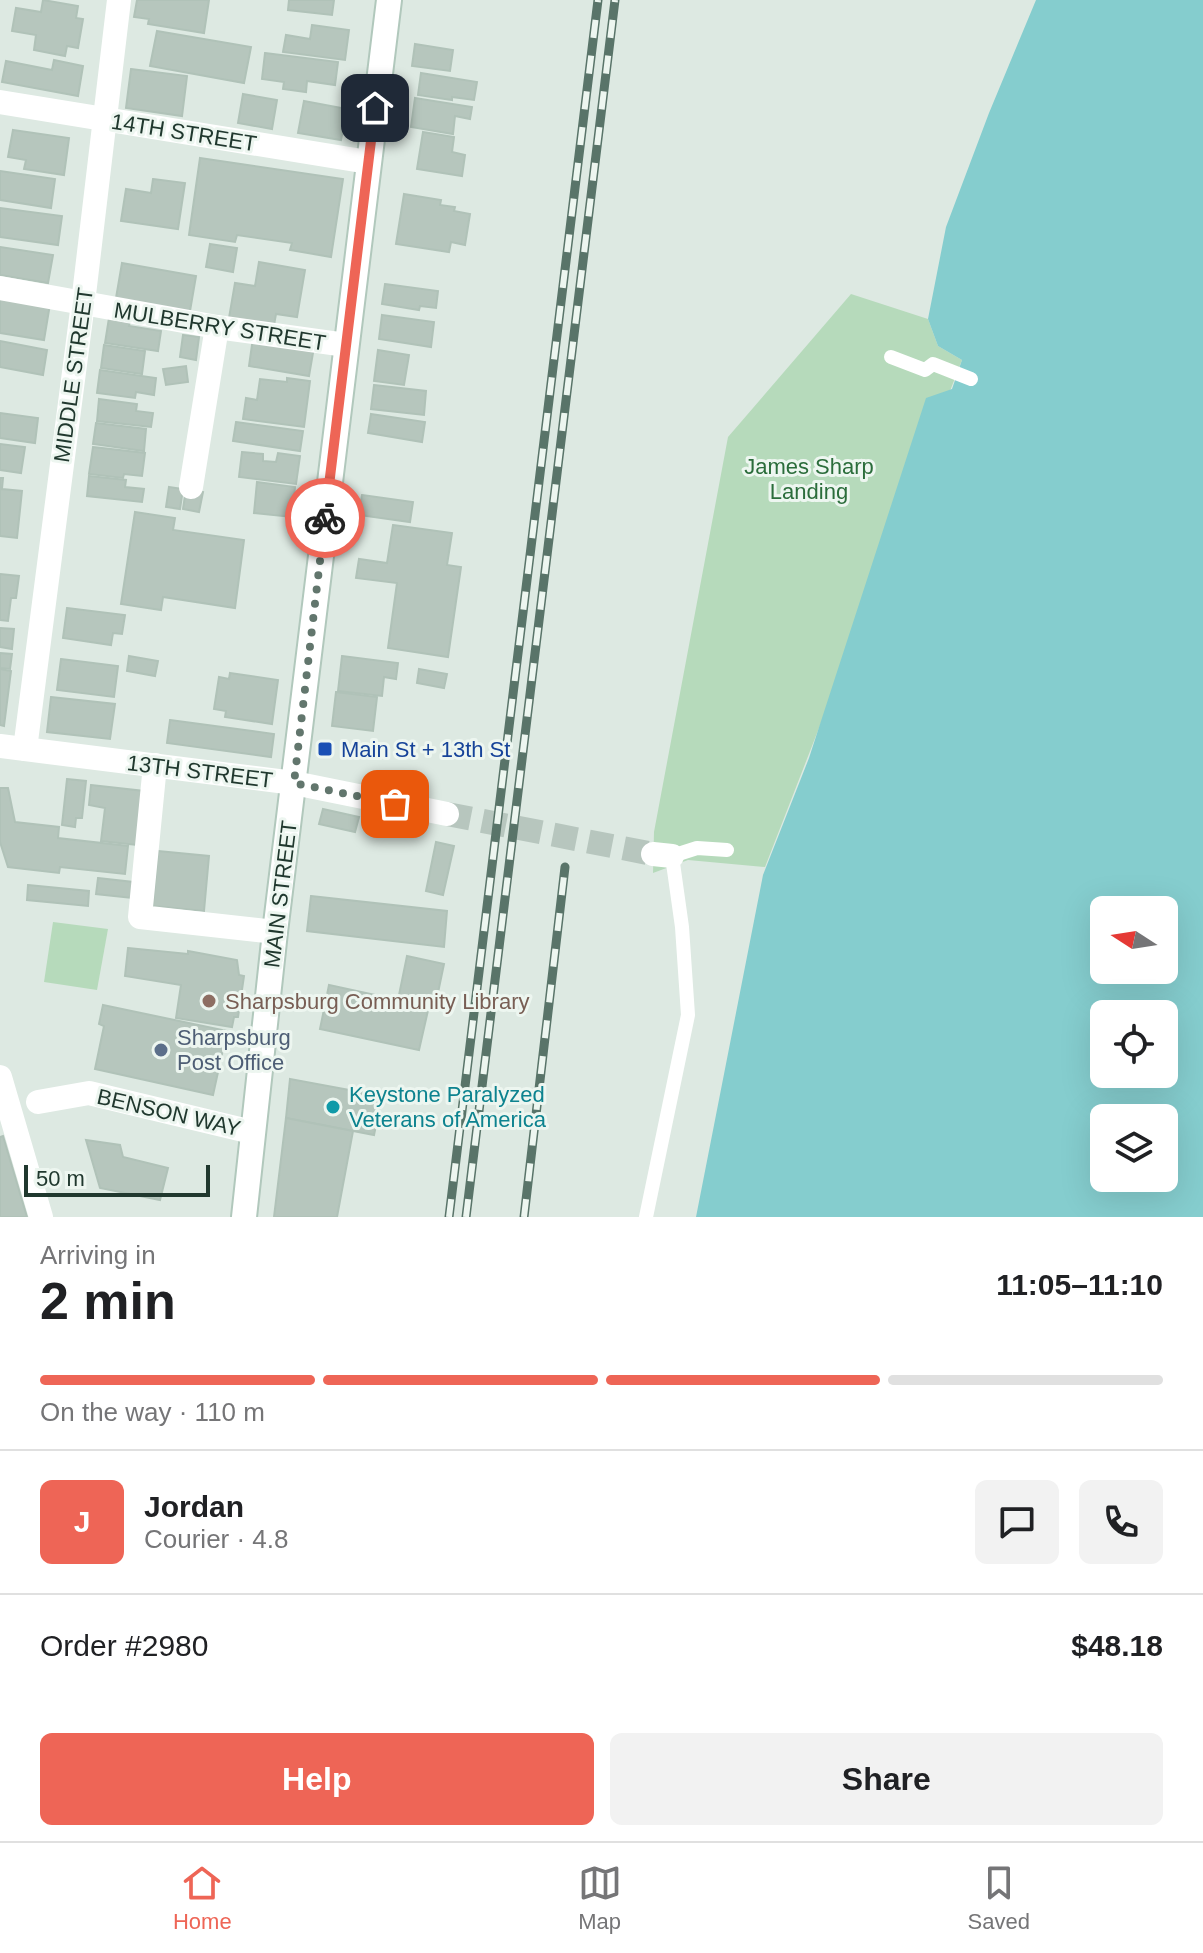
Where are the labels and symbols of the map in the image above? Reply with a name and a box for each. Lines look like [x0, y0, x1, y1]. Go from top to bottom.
pin [341, 74, 409, 142]
street label: 14TH STREET [110, 109, 258, 156]
street label: MIDDLE STREET [49, 286, 98, 464]
street label: MULBERRY STREET [112, 297, 328, 356]
park label: James Sharp Landing [744, 454, 874, 504]
courier [285, 478, 365, 558]
place label: Main St + 13th St [341, 737, 510, 762]
marker: Main St + 13th St [316, 740, 334, 758]
street label: 13TH STREET [126, 750, 274, 793]
pin [361, 770, 429, 838]
street label: MAIN STREET [259, 819, 302, 969]
north arrow [1090, 896, 1178, 984]
place label: Sharpsburg Community Library [225, 989, 529, 1014]
marker: Sharpsburg Community Library [200, 992, 218, 1010]
place label: Sharpsburg Post Office [177, 1025, 291, 1075]
marker: Sharpsburg Post Office [152, 1041, 170, 1059]
place label: Keystone Paralyzed Veterans of America [349, 1082, 547, 1132]
street label: BENSON WAY [95, 1084, 243, 1141]
marker: Keystone Paralyzed Veterans of America [324, 1098, 342, 1116]
scale bar [24, 1161, 210, 1197]

